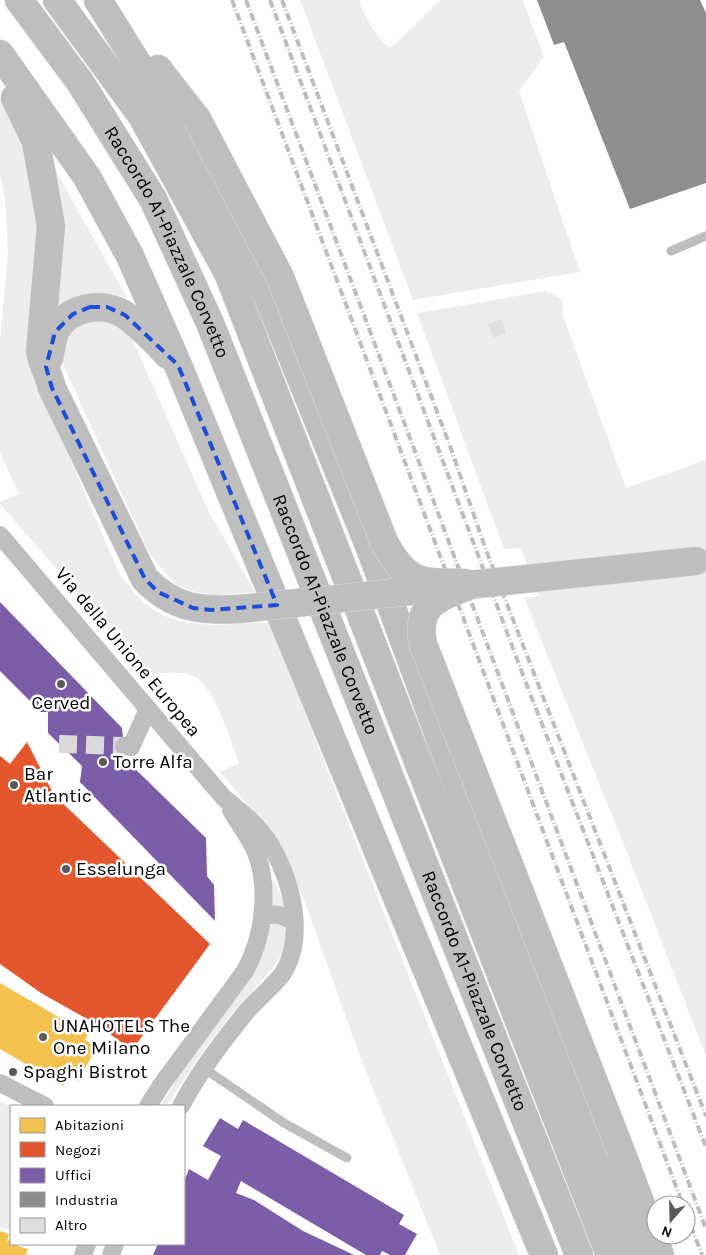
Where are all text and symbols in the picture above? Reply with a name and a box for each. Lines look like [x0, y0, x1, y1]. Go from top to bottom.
street label: Raccordo A1-Piazzale Corvetto [99, 122, 234, 361]
street label: Raccordo A1-Piazzale Corvetto [268, 491, 383, 738]
street label: Via della Unione Europea [51, 563, 205, 741]
marker: Cerved [55, 678, 67, 690]
place label: Cerved [32, 692, 90, 714]
place label: Torre Alfa [113, 751, 193, 773]
marker: Torre Alfa [97, 756, 109, 768]
place label: Bar Atlantic [24, 763, 92, 807]
marker: Bar Atlantic [8, 779, 20, 791]
place label: Esselunga [76, 858, 166, 880]
marker: Esselunga [60, 863, 72, 875]
street label: Raccordo A1-Piazzale Corvetto [417, 868, 532, 1114]
place label: UNAHOTELS The One Milano [53, 1015, 190, 1059]
marker: UNAHOTELS The One Milano [37, 1031, 49, 1043]
place label: Spaghi Bistrot [23, 1061, 147, 1083]
marker: Spaghi Bistrot [7, 1066, 19, 1078]
legend [10, 1105, 185, 1245]
text: Abitazioni [55, 1116, 124, 1134]
text: Negozi [55, 1141, 101, 1159]
text: Uffici [55, 1166, 92, 1184]
text: Industria [55, 1191, 118, 1209]
north arrow [646, 1195, 696, 1245]
text: Altro [55, 1216, 87, 1234]
text: N [659, 1222, 674, 1241]

